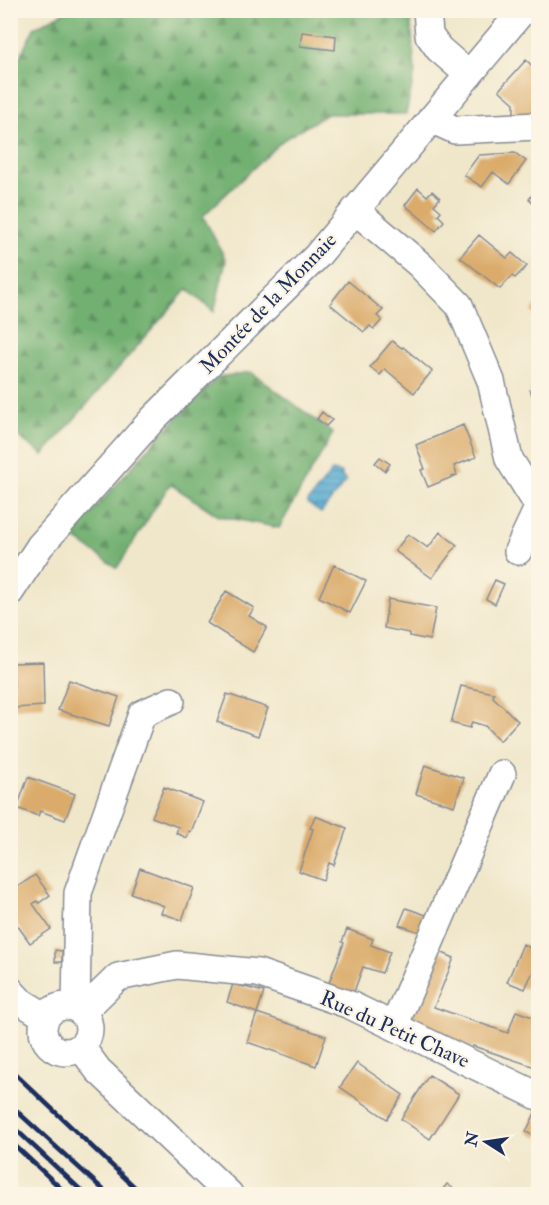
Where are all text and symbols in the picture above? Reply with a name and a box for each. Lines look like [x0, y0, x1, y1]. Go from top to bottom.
street label: Montée de la Monnaie [194, 227, 343, 380]
street label: Rue du Petit Chave [316, 984, 474, 1075]
north arrow [456, 1112, 516, 1172]
text: N [461, 1129, 484, 1149]

